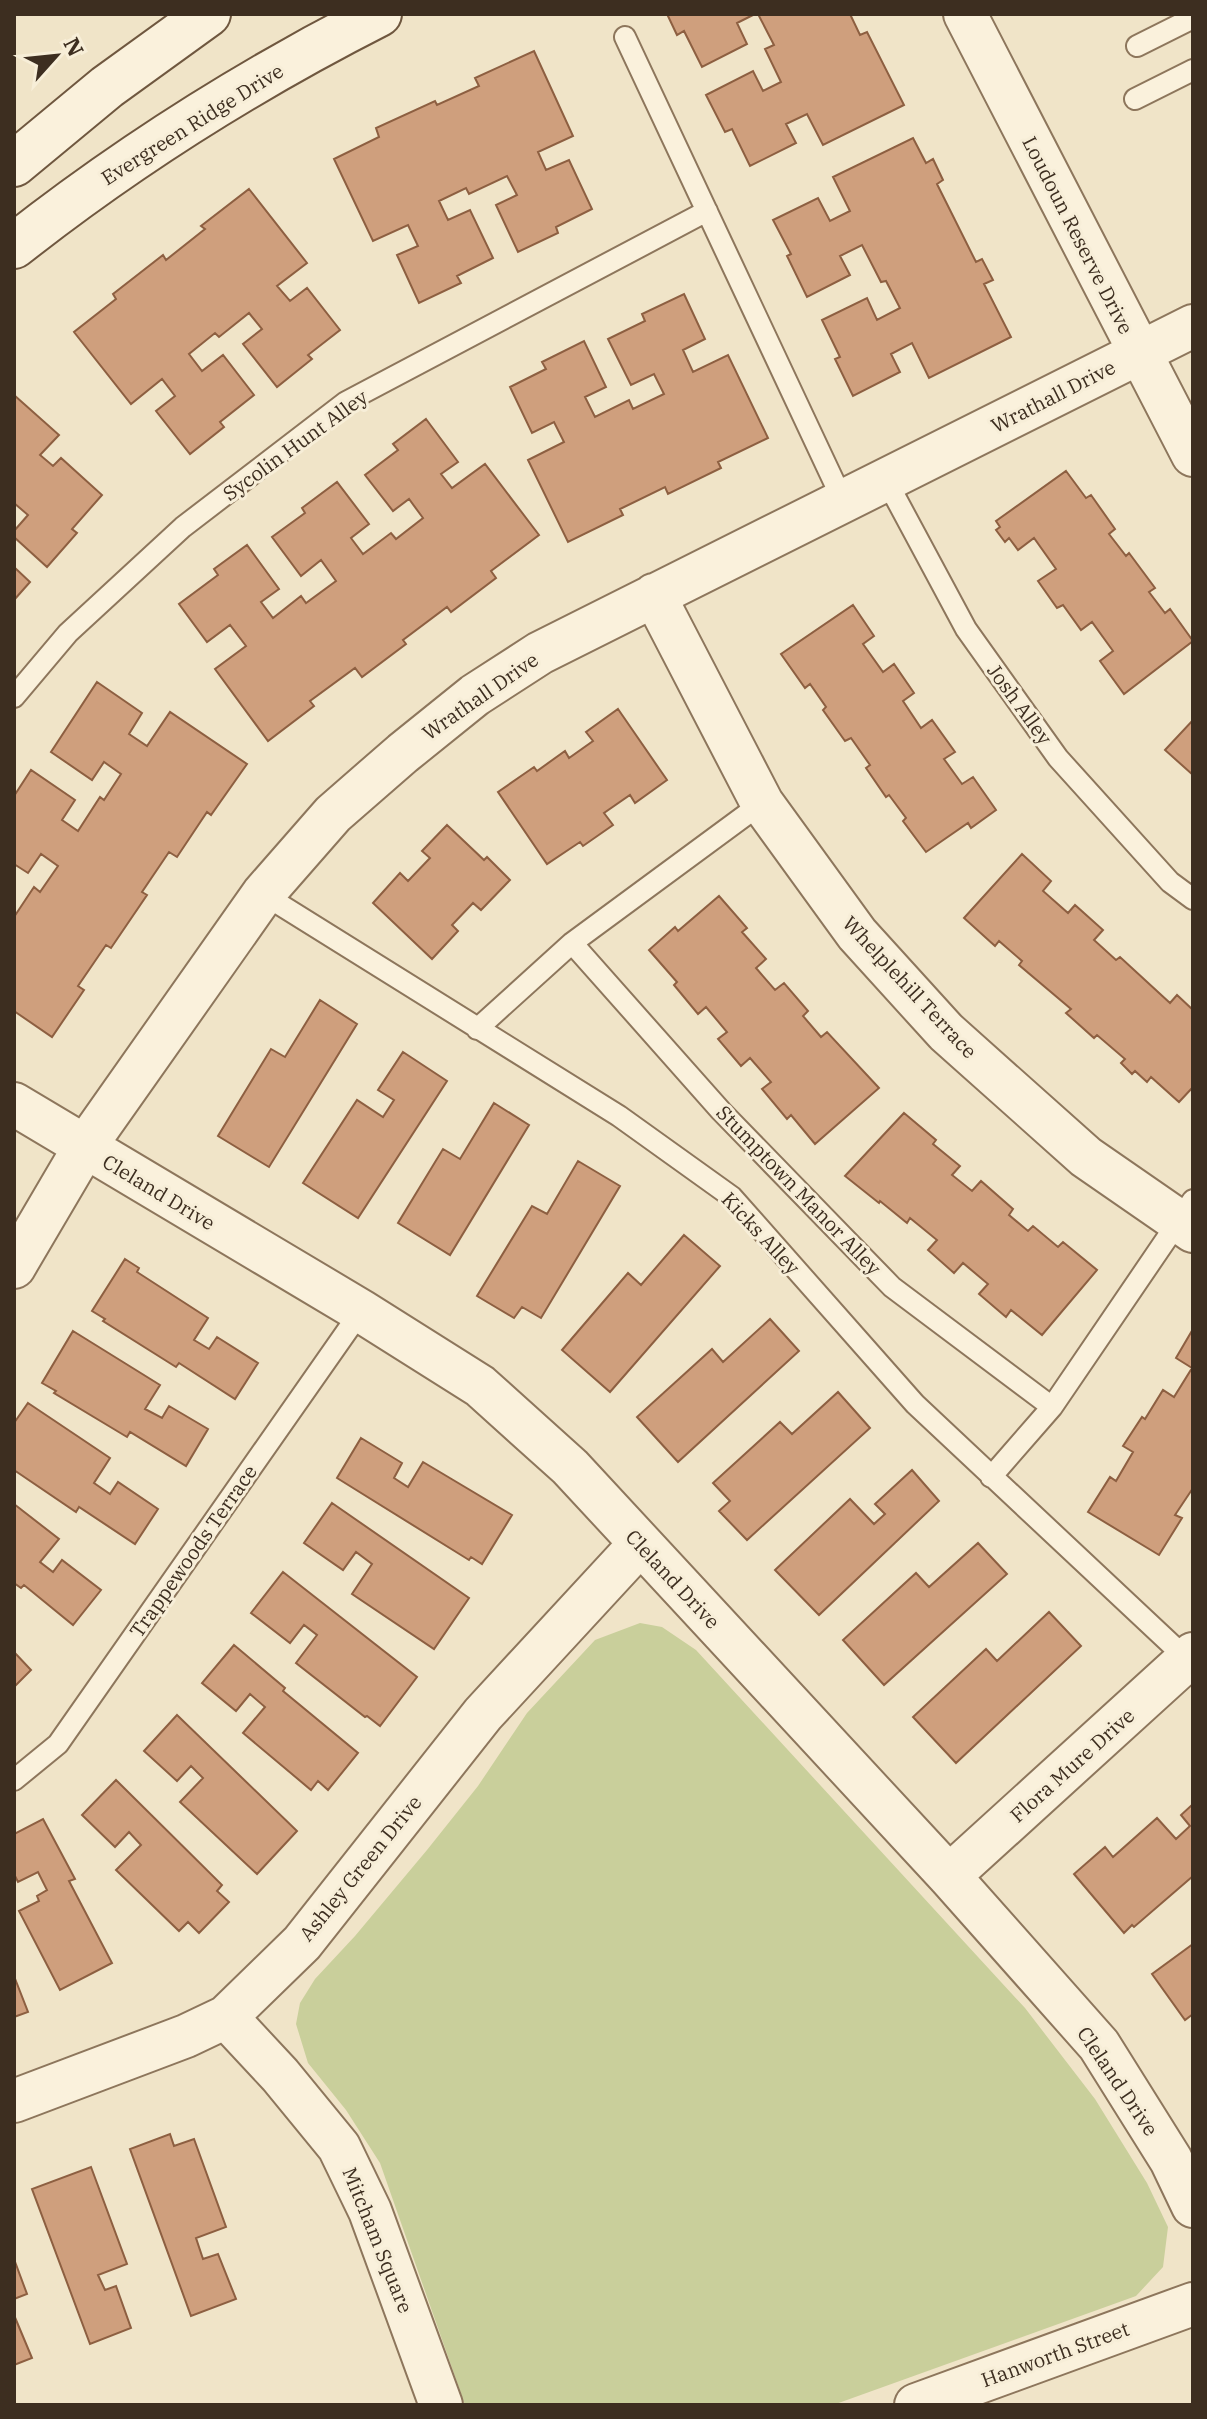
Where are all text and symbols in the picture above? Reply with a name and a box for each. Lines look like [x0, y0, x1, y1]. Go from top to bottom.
north arrow [16, 16, 96, 96]
text: N [57, 32, 91, 61]
street label: Evergreen Ridge Drive [96, 57, 288, 191]
street label: Loudoun Reserve Drive [1016, 131, 1140, 339]
street label: Wrathall Drive [986, 353, 1120, 439]
street label: Sycolin Hunt Alley [217, 383, 373, 507]
street label: Wrathall Drive [417, 646, 543, 746]
street label: Josh Alley [981, 658, 1059, 750]
street label: Whelplehill Terrace [837, 910, 983, 1064]
street label: Stumptown Manor Alley [711, 1099, 888, 1281]
street label: Cleland Drive [98, 1148, 220, 1236]
street label: Kicks Alley [716, 1186, 806, 1280]
street label: Trappewoods Terrace [123, 1459, 263, 1643]
street label: Cleland Drive [620, 1523, 726, 1635]
street label: Flora Mure Drive [1004, 1702, 1140, 1828]
street label: Ashley Green Drive [293, 1789, 427, 1947]
street label: Cleland Drive [1071, 2021, 1165, 2141]
street label: Mitcham Square [336, 2163, 420, 2317]
street label: Hanworth Street [977, 2315, 1133, 2393]

